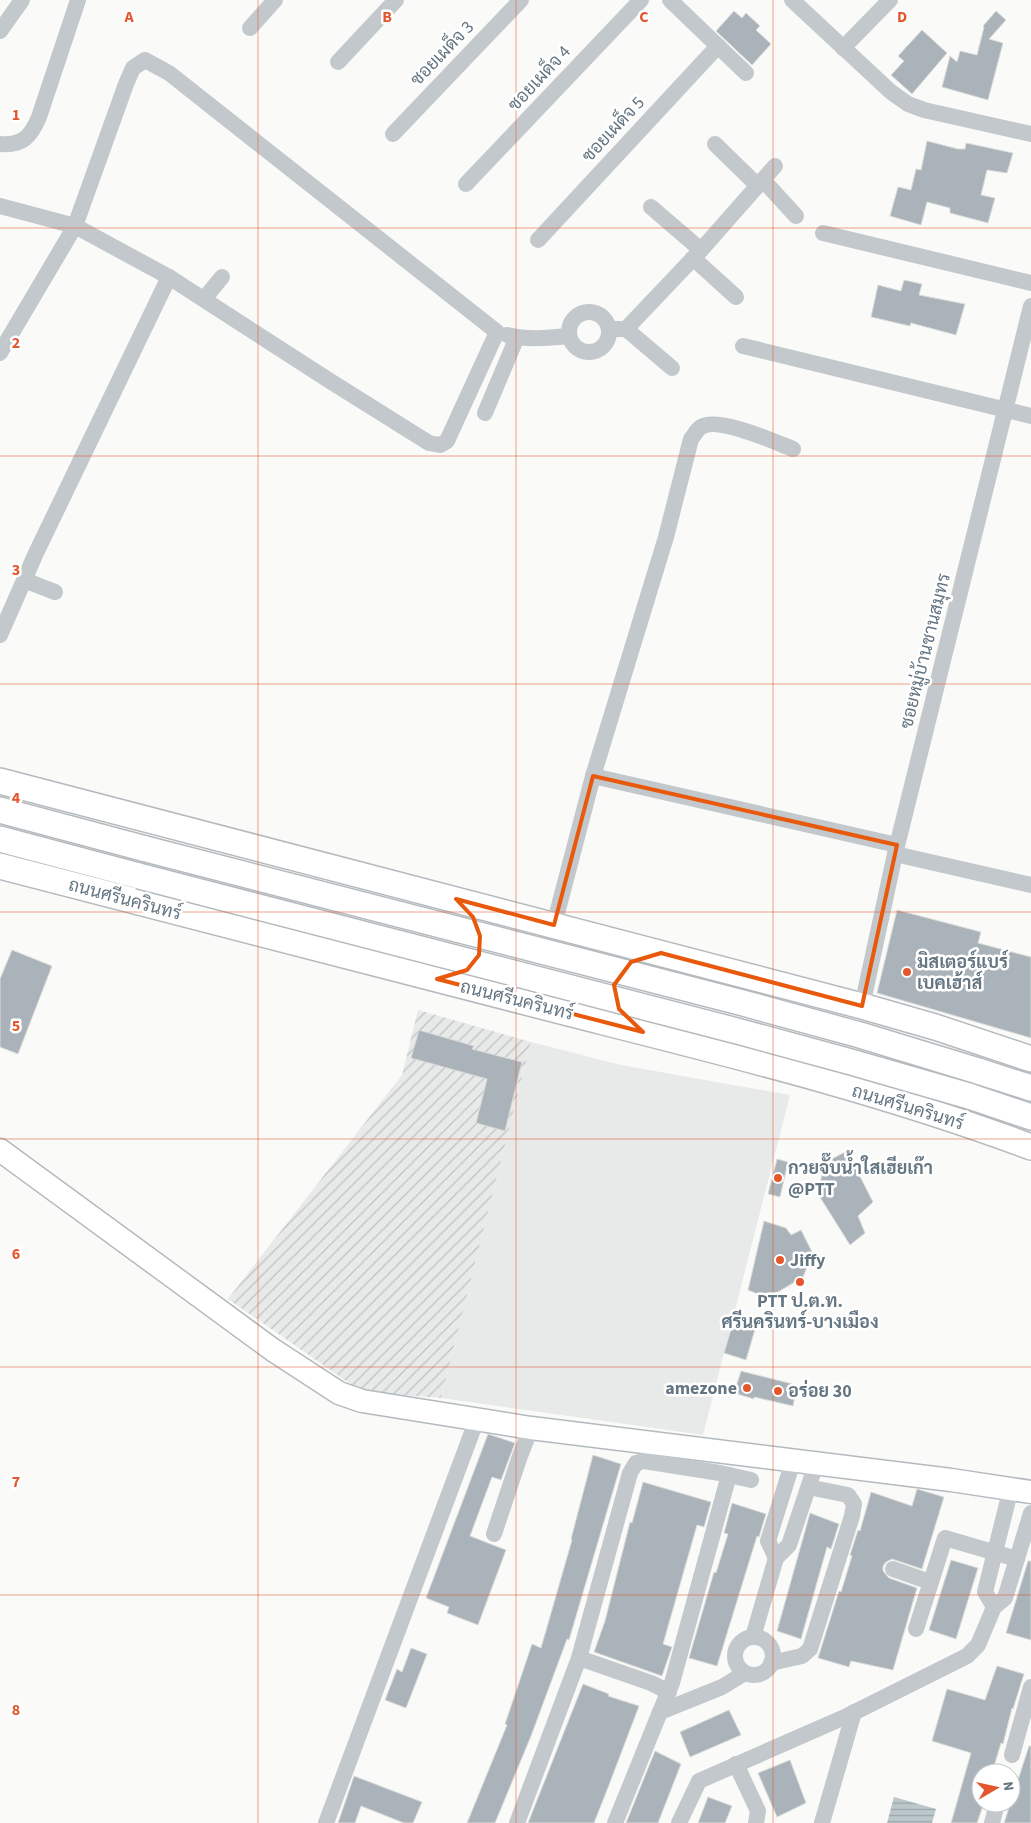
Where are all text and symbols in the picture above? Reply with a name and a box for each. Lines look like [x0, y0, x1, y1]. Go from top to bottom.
text: A [123, 6, 134, 28]
text: B [382, 6, 392, 28]
text: C [639, 6, 649, 28]
text: D [897, 6, 907, 28]
street label: ซอยเผด็จ 3 [403, 14, 480, 92]
street label: ซอยเผด็จ 4 [501, 38, 576, 117]
street label: ซอยเผด็จ 5 [575, 89, 650, 168]
text: 1 [12, 104, 20, 126]
text: 2 [12, 332, 20, 354]
text: 3 [12, 559, 20, 581]
street label: ซอยหมู่บ้านชานสมุทร [894, 570, 957, 731]
text: 4 [12, 787, 21, 809]
street label: ถนนศรีนครินทร์ [66, 871, 185, 927]
place label: มิสเตอร์แบร์ เบคเฮ้าส์ [917, 949, 1009, 996]
marker: มิสเตอร์แบร์ เบคเฮ้าส์ [901, 966, 913, 978]
street label: ถนนศรีนครินทร์ [458, 973, 577, 1027]
text: 5 [12, 1015, 20, 1037]
street label: ถนนศรีนครินทร์ [849, 1078, 968, 1136]
place label: กวยจั๊บน้ำใสเฮียเก๊า @PTT [788, 1150, 933, 1202]
marker: กวยจั๊บน้ำใสเฮียเก๊า @PTT [772, 1172, 784, 1184]
text: 6 [12, 1243, 20, 1265]
place label: Jiffy [790, 1248, 826, 1273]
marker: Jiffy [774, 1254, 786, 1266]
marker: PTT ป.ต.ท. ศรีนครินทร์-บางเมือง [794, 1276, 806, 1288]
place label: PTT ป.ต.ท. ศรีนครินทร์-บางเมือง [721, 1289, 879, 1335]
place label: amezone [665, 1376, 737, 1401]
place label: อร่อย 30 [788, 1379, 852, 1404]
marker: amezone [741, 1382, 753, 1394]
marker: อร่อย 30 [772, 1385, 784, 1397]
text: 7 [12, 1471, 20, 1493]
text: 8 [12, 1699, 20, 1721]
north arrow [971, 1763, 1021, 1813]
text: N [997, 1780, 1018, 1792]

